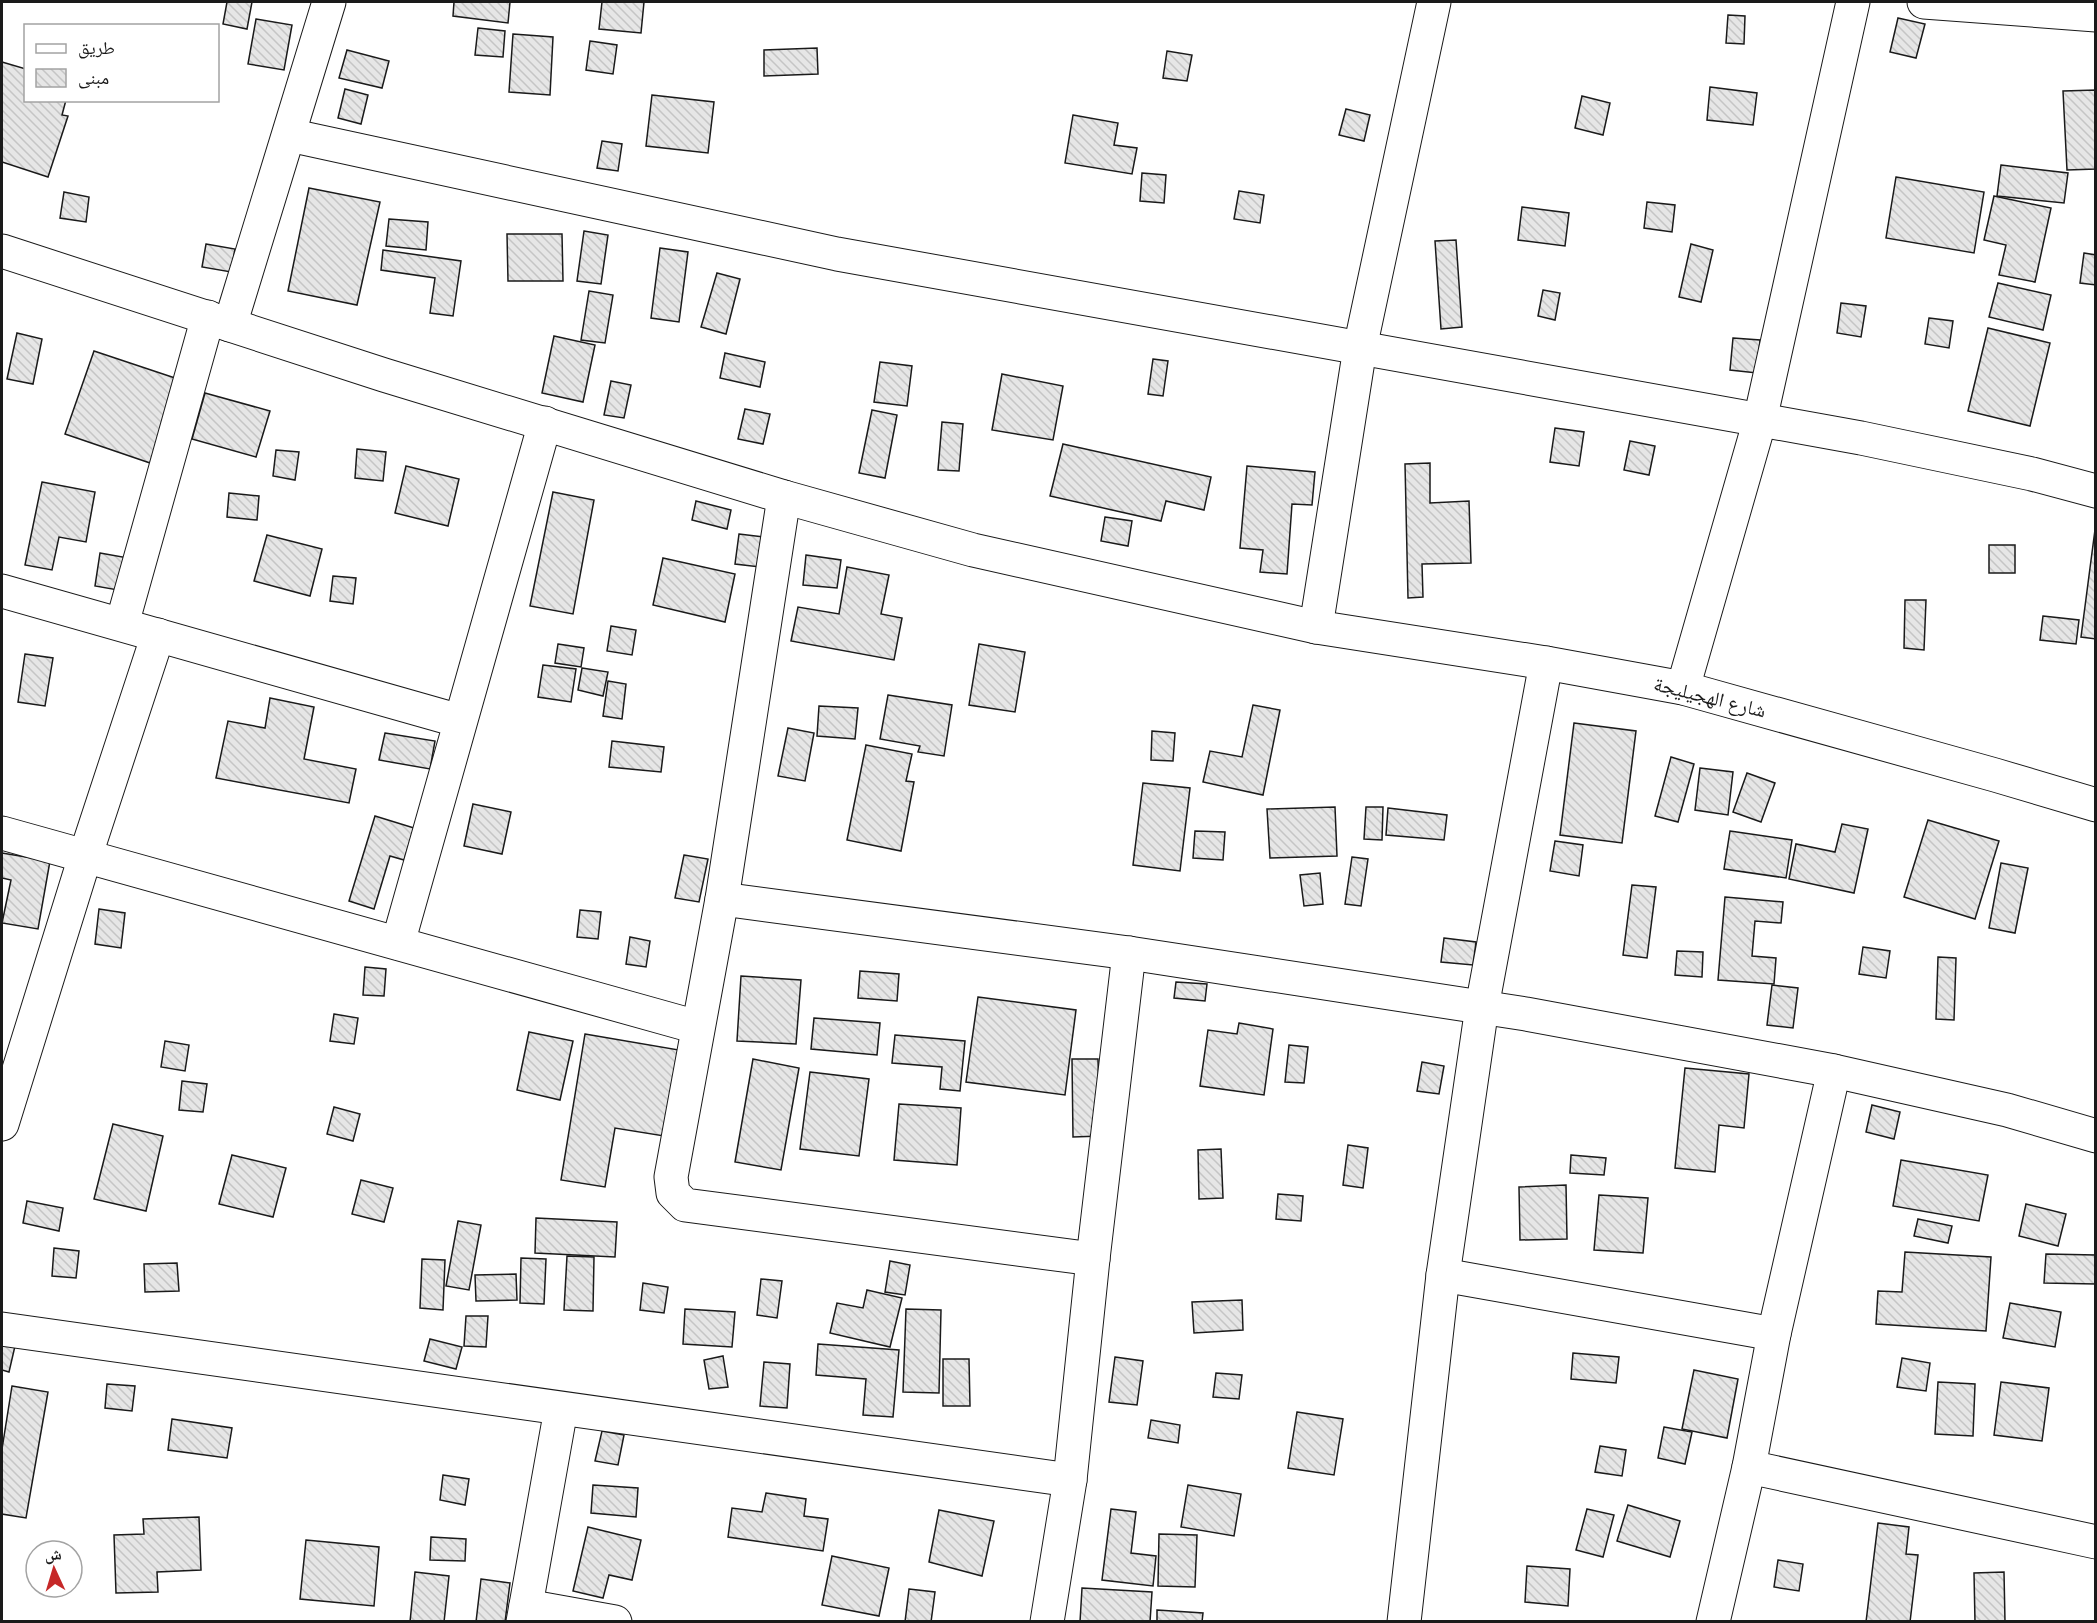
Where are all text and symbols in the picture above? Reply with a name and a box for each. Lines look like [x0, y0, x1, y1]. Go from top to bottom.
legend [24, 24, 219, 102]
text: طريق [78, 35, 115, 59]
text: مبنى [78, 65, 109, 89]
street label: شارع الهجيليجة [1651, 670, 1769, 724]
north arrow [24, 1539, 84, 1599]
text: ش [44, 1542, 62, 1566]

